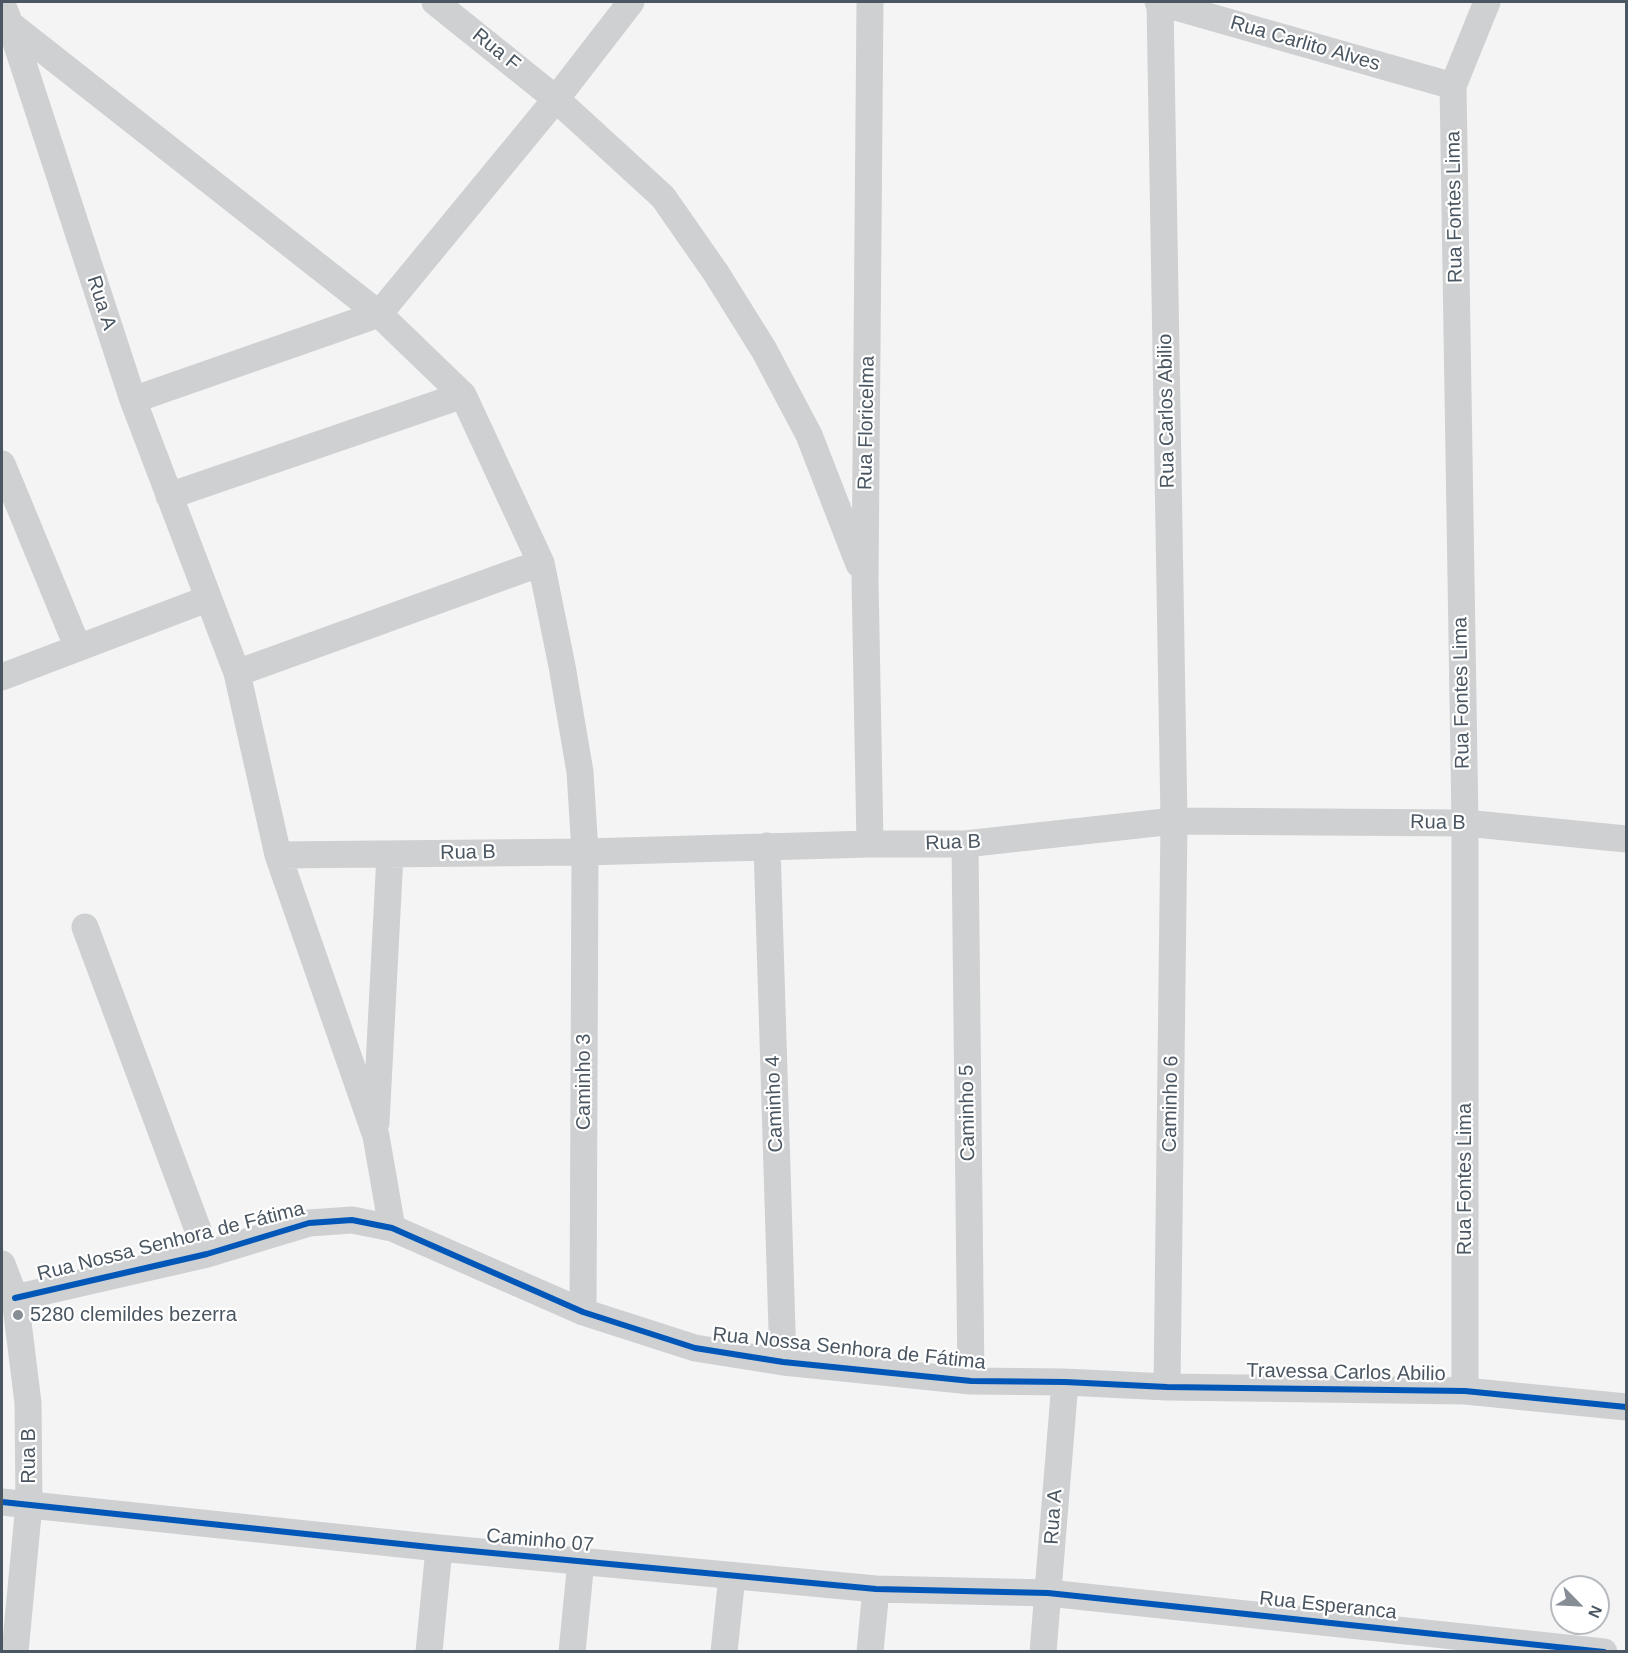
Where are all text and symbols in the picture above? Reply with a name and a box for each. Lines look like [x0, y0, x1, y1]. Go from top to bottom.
street label: Rua Carlito Alves [1227, 11, 1383, 77]
street label: Rua F [467, 24, 525, 76]
street label: Rua Fontes Lima [1442, 131, 1468, 283]
street label: Rua A [81, 273, 121, 333]
street label: Rua Carlos Abilio [1154, 334, 1180, 488]
street label: Rua Floricelma [854, 356, 880, 490]
street label: Rua Fontes Lima [1449, 617, 1475, 769]
street label: Rua B [1410, 811, 1466, 835]
street label: Rua B [925, 830, 981, 856]
street label: Rua B [440, 841, 496, 865]
street label: Caminho 3 [572, 1034, 596, 1130]
street label: Caminho 4 [761, 1055, 789, 1153]
street label: Caminho 6 [1158, 1055, 1184, 1153]
street label: Caminho 5 [955, 1064, 981, 1162]
street label: Rua Fontes Lima [1453, 1103, 1477, 1255]
street label: Rua Nossa Senhora de Fátima [35, 1197, 307, 1287]
place label: 5280 clemildes bezerra [30, 1303, 237, 1327]
marker: 5280 clemildes bezerra [11, 1308, 25, 1322]
street label: Rua Nossa Senhora de Fátima [711, 1323, 987, 1375]
street label: Travessa Carlos Abilio [1246, 1359, 1446, 1387]
street label: Rua B [17, 1428, 41, 1484]
street label: Rua A [1040, 1488, 1068, 1546]
street label: Caminho 07 [485, 1524, 595, 1558]
north arrow [1550, 1575, 1610, 1635]
street label: Rua Esperanca [1258, 1587, 1398, 1625]
text: N [1585, 1603, 1605, 1620]

